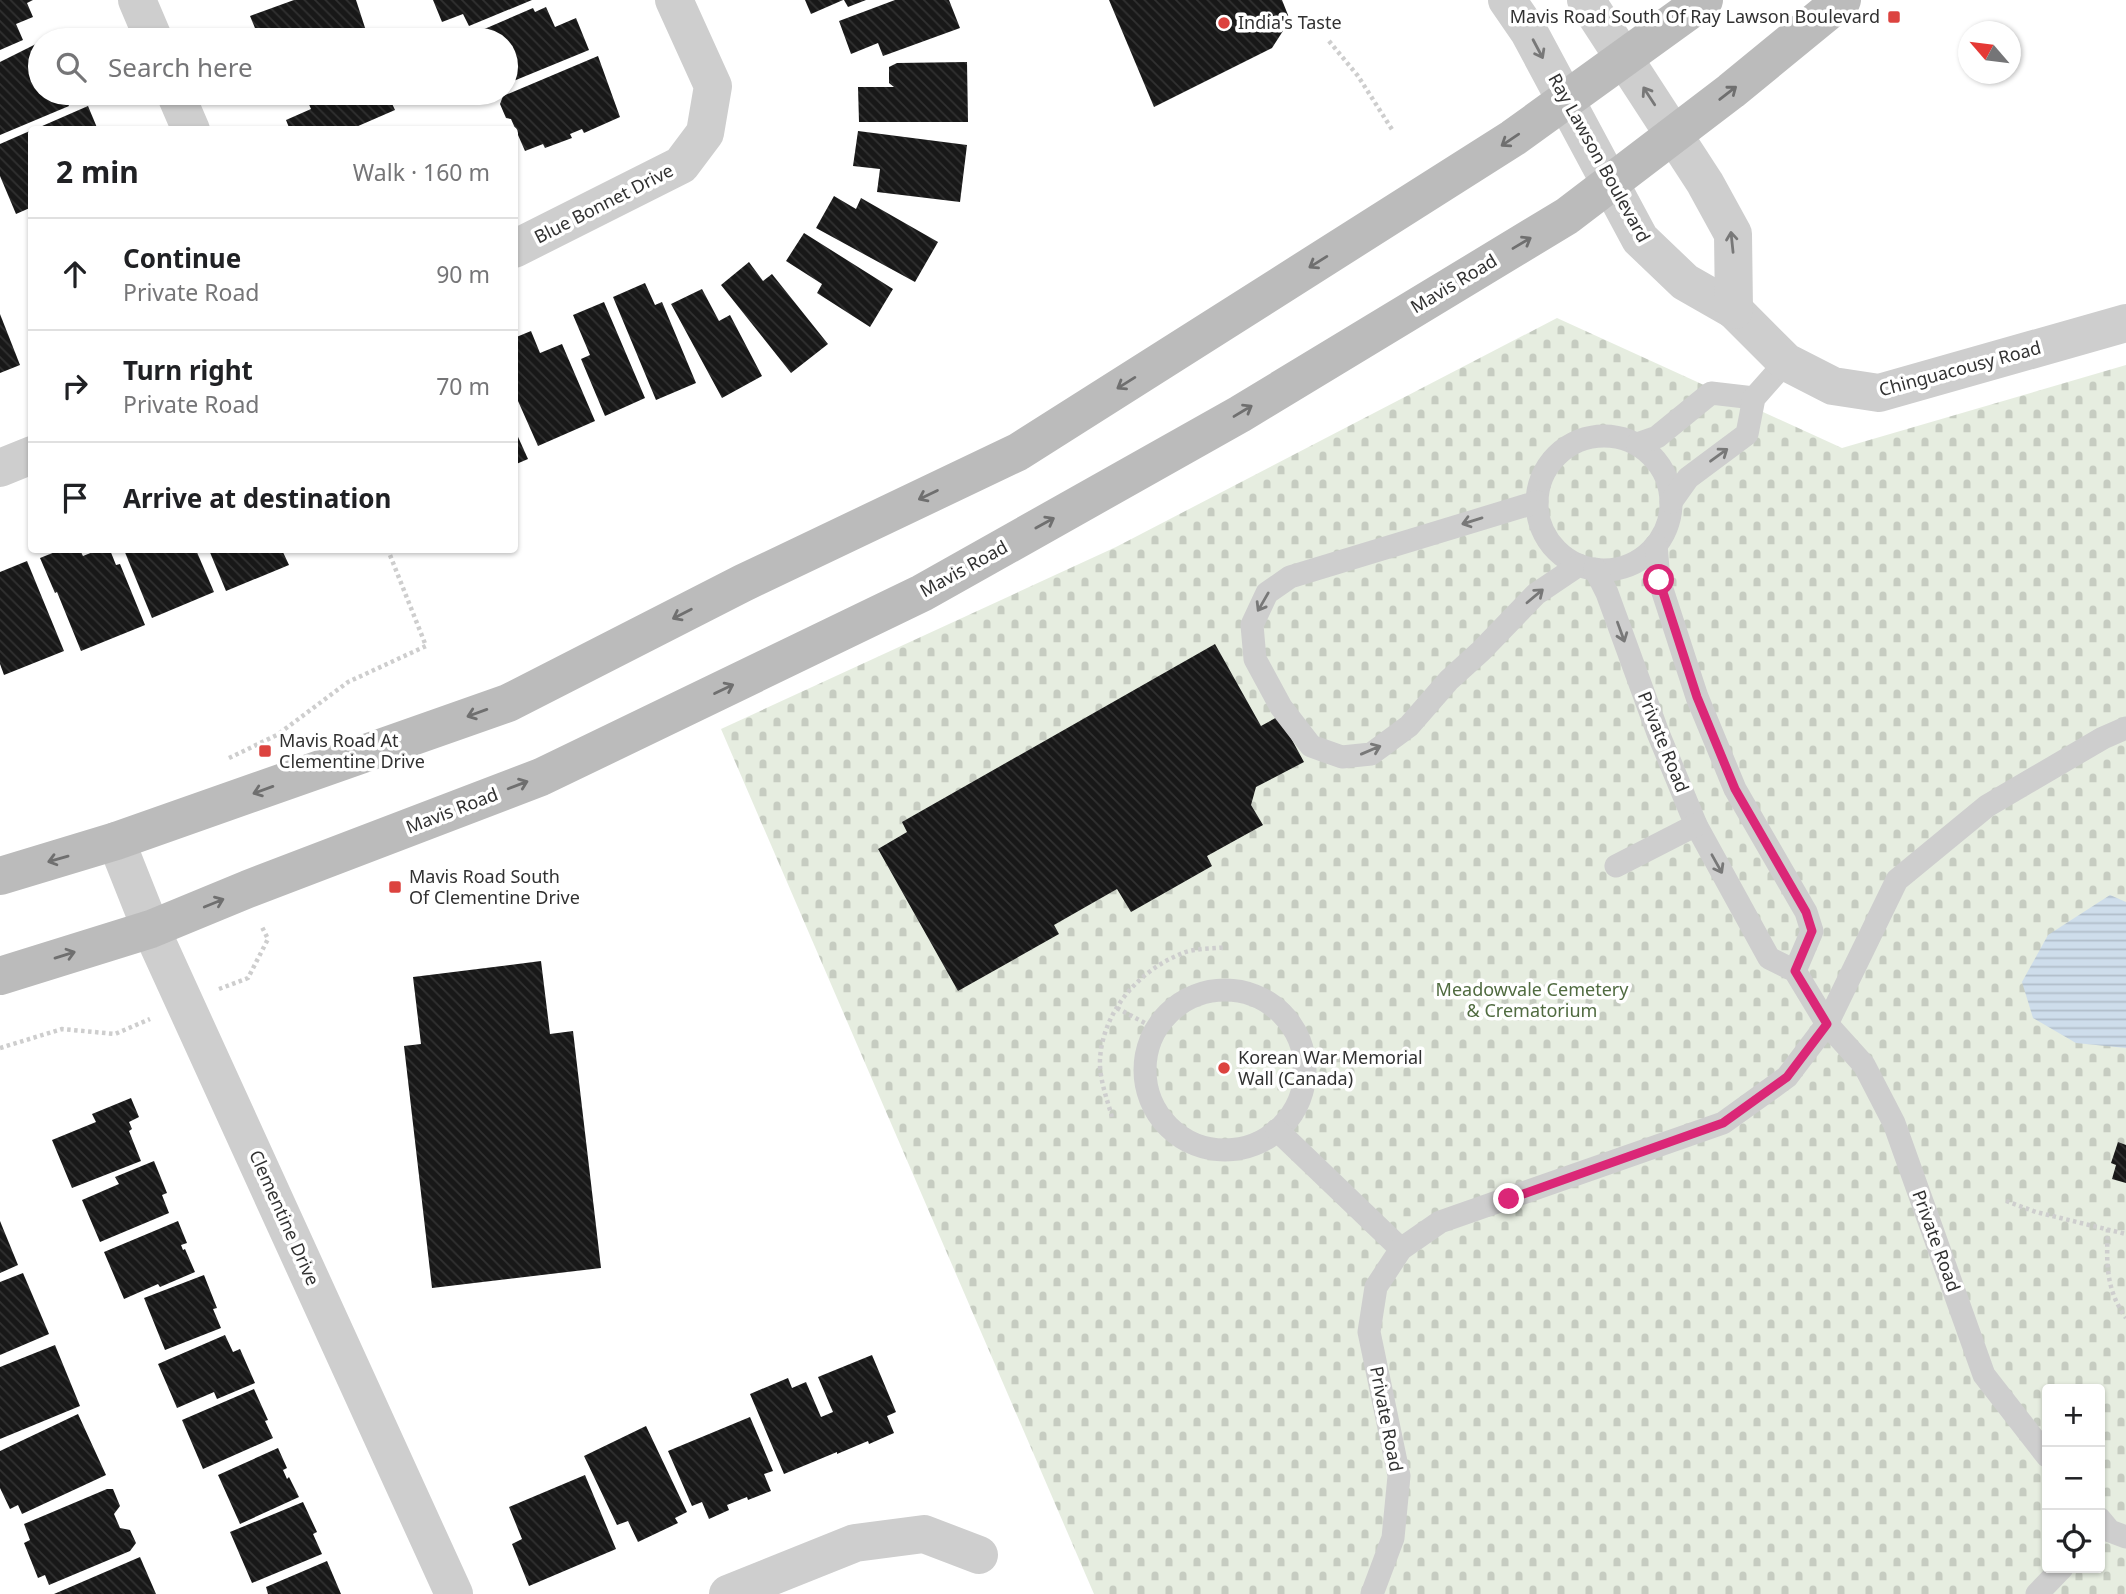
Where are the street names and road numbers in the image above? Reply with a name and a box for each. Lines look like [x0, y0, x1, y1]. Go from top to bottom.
street label: Ray Lawson Boulevard [1543, 69, 1656, 246]
street label: Blue Bonnet Drive [530, 158, 677, 249]
street label: Mavis Road [1406, 248, 1501, 318]
street label: Chinguacousy Road [1876, 335, 2043, 401]
street label: Mavis Road [915, 534, 1012, 602]
street label: Private Road [1633, 688, 1695, 796]
street label: Mavis Road [402, 782, 501, 839]
street label: Clementine Drive [244, 1146, 326, 1289]
street label: Private Road [1907, 1186, 1966, 1295]
street label: Private Road [1365, 1364, 1409, 1474]

